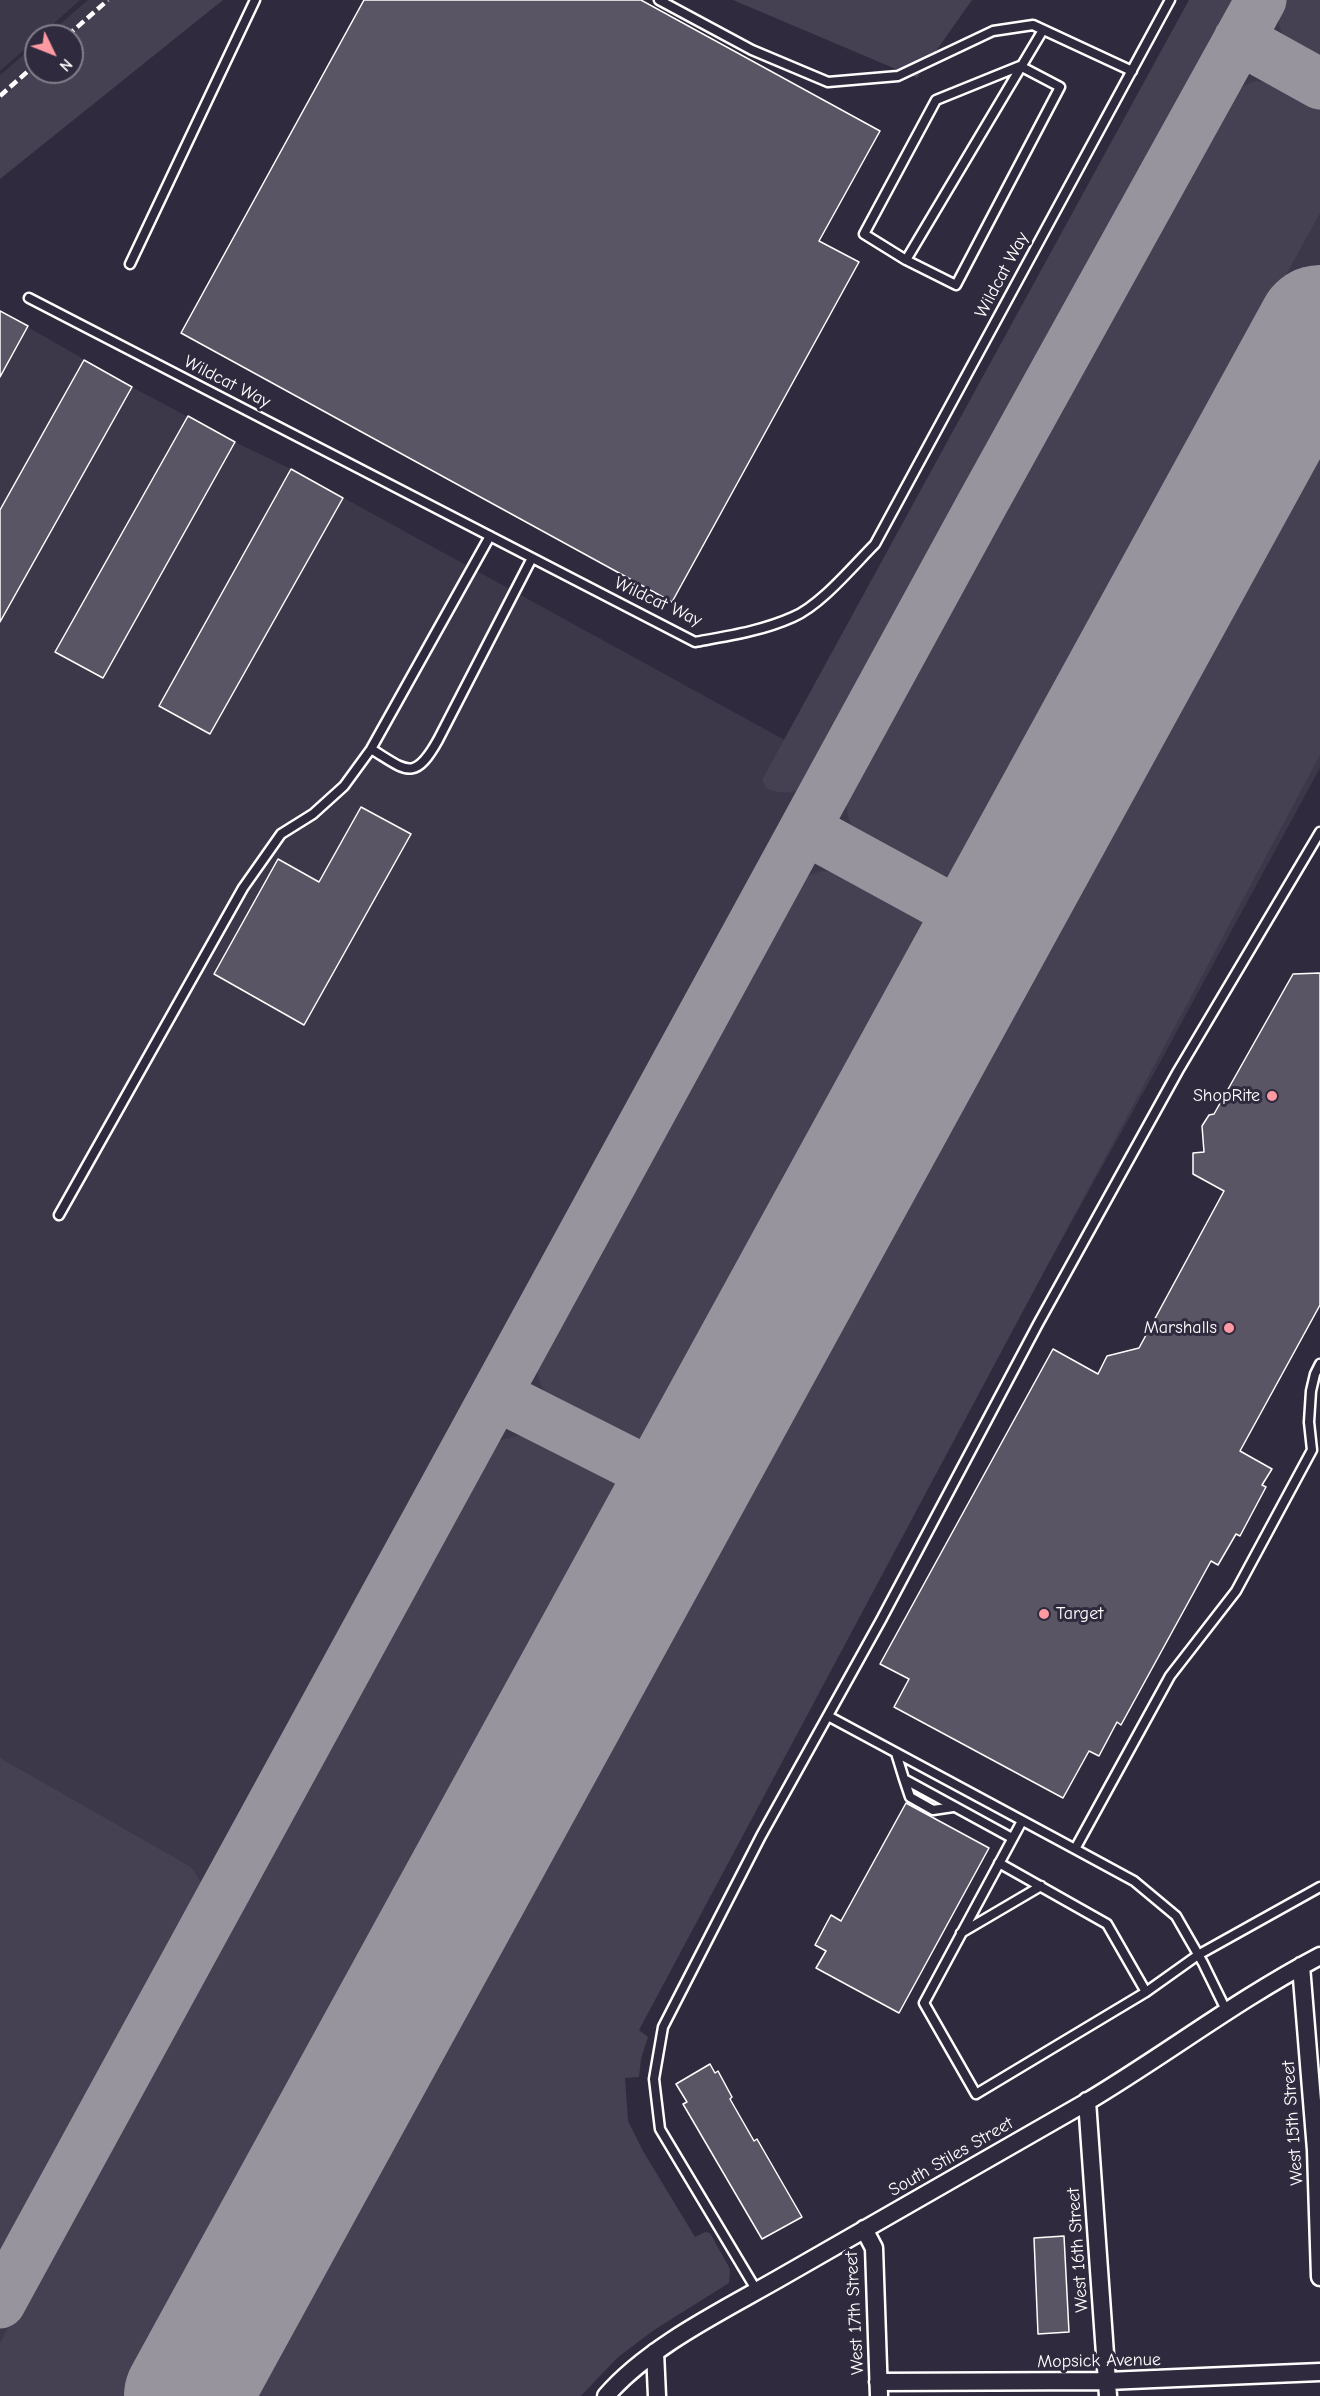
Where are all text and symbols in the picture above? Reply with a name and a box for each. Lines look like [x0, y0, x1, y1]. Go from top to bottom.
north arrow [24, 24, 84, 84]
text: N [56, 55, 76, 75]
street label: Wildcat Way [970, 228, 1034, 322]
street label: Wildcat Way [180, 351, 274, 413]
street label: Wildcat Way [611, 572, 705, 632]
place label: ShopRite [1193, 1085, 1260, 1107]
marker: ShopRite [1265, 1089, 1279, 1103]
place label: Marshalls [1144, 1317, 1217, 1339]
marker: Marshalls [1222, 1321, 1236, 1335]
place label: Target [1056, 1603, 1103, 1625]
marker: Target [1037, 1607, 1051, 1621]
street label: West 15th Street [1278, 2060, 1308, 2186]
street label: South Stiles Street [885, 2113, 1017, 2201]
street label: West 16th Street [1063, 2187, 1093, 2313]
street label: West 17th Street [841, 2251, 869, 2375]
street label: Mopsick Avenue [1037, 2349, 1161, 2373]

